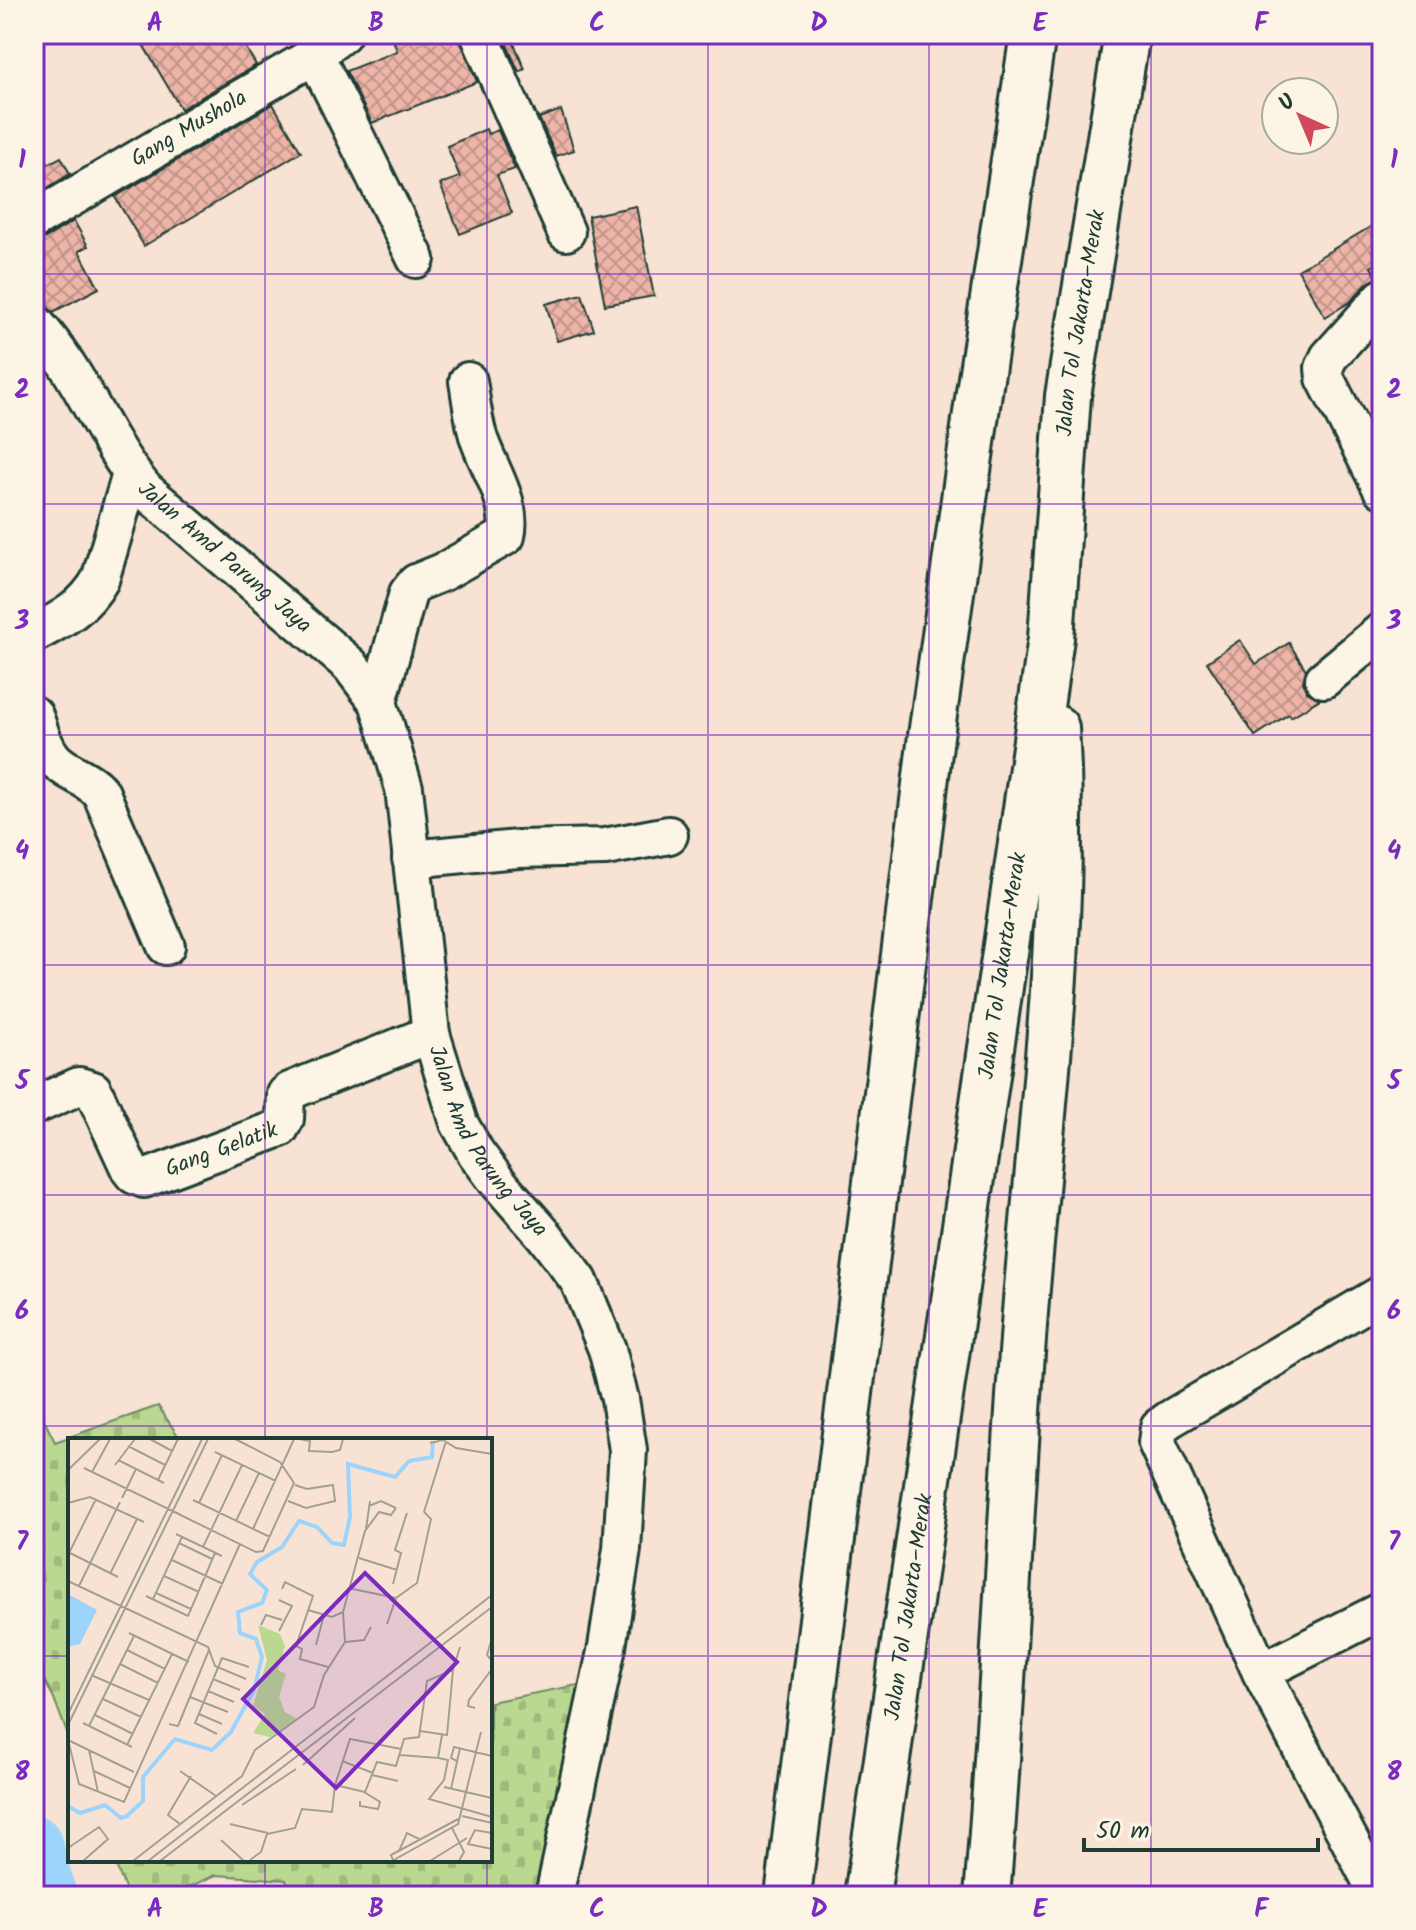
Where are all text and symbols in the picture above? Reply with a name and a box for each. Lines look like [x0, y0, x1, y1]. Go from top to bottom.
text: A [147, 3, 163, 45]
text: B [368, 3, 384, 45]
text: C [589, 3, 605, 45]
text: D [810, 3, 828, 45]
text: E [1033, 3, 1049, 45]
text: F [1254, 3, 1270, 45]
north arrow [1260, 76, 1340, 156]
street label: Gang Mushola [124, 81, 254, 177]
text: U [1271, 86, 1305, 121]
text: 1 [18, 140, 26, 182]
text: 1 [1390, 140, 1398, 182]
street label: Jalan Tol Jakarta–Merak [1048, 206, 1116, 438]
text: 2 [14, 370, 30, 412]
text: 2 [1386, 370, 1402, 412]
street label: Jalan Amd Parung Jaya [128, 474, 319, 642]
text: 3 [14, 601, 29, 643]
text: 3 [1386, 601, 1401, 643]
text: 4 [15, 831, 29, 873]
text: 4 [1387, 831, 1401, 873]
street label: Jalan Tol Jakarta–Merak [969, 849, 1037, 1082]
street label: Jalan Amd Parung Jaya [418, 1041, 556, 1245]
text: 5 [14, 1061, 30, 1103]
text: 5 [1386, 1061, 1402, 1103]
street label: Gang Gelatik [160, 1113, 284, 1187]
text: 6 [15, 1291, 29, 1333]
text: 6 [1387, 1291, 1401, 1333]
inset map [68, 1438, 492, 1862]
street label: Jalan Tol Jakarta–Merak [875, 1491, 943, 1723]
text: 7 [16, 1522, 29, 1564]
text: 7 [1388, 1522, 1401, 1564]
text: 8 [14, 1752, 30, 1794]
text: 8 [1386, 1752, 1402, 1794]
scale bar [1084, 1802, 1318, 1852]
text: 50 m [1096, 1812, 1150, 1851]
text: A [147, 1889, 163, 1930]
text: B [368, 1889, 384, 1930]
text: C [589, 1889, 605, 1930]
text: D [810, 1889, 828, 1930]
text: E [1033, 1889, 1049, 1930]
text: F [1254, 1889, 1270, 1930]

